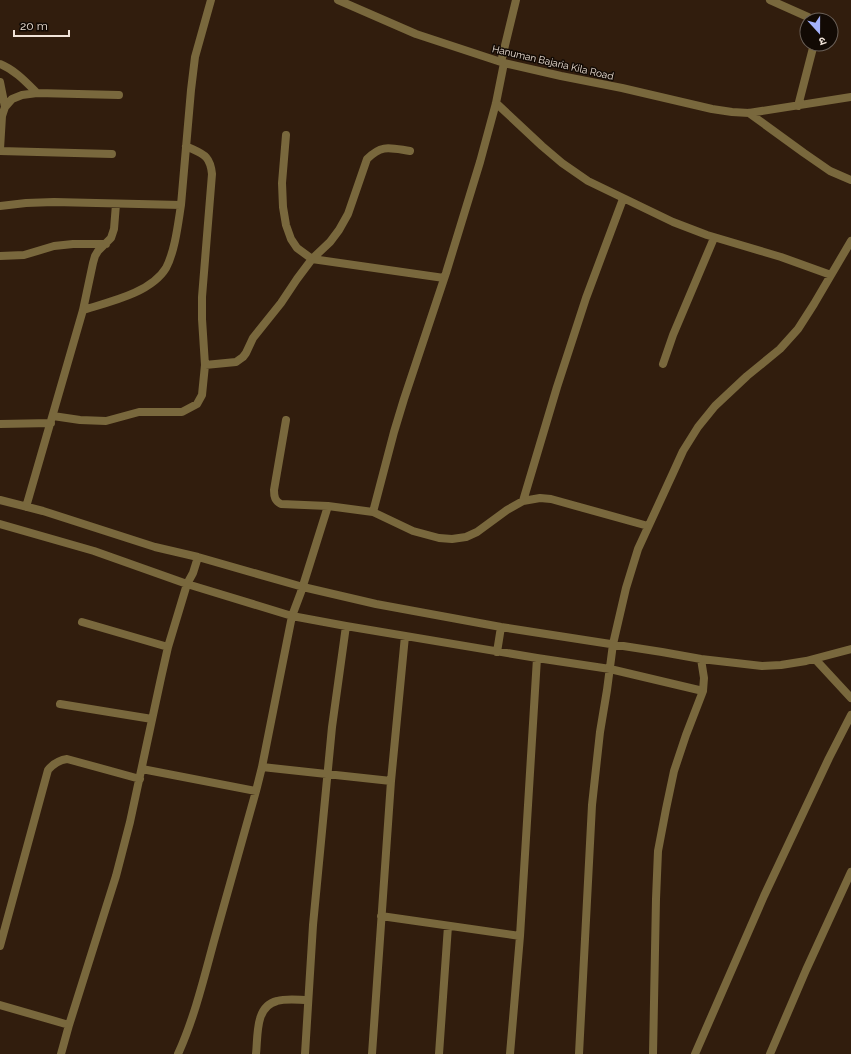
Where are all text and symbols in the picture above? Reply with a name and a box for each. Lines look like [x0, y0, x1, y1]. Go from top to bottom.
scale bar [14, 12, 69, 38]
north arrow [799, 12, 839, 52]
text: 20 m [20, 19, 48, 33]
text: उ [817, 34, 828, 48]
street label: Hanuman Bajaria Kila Road [491, 43, 615, 82]

